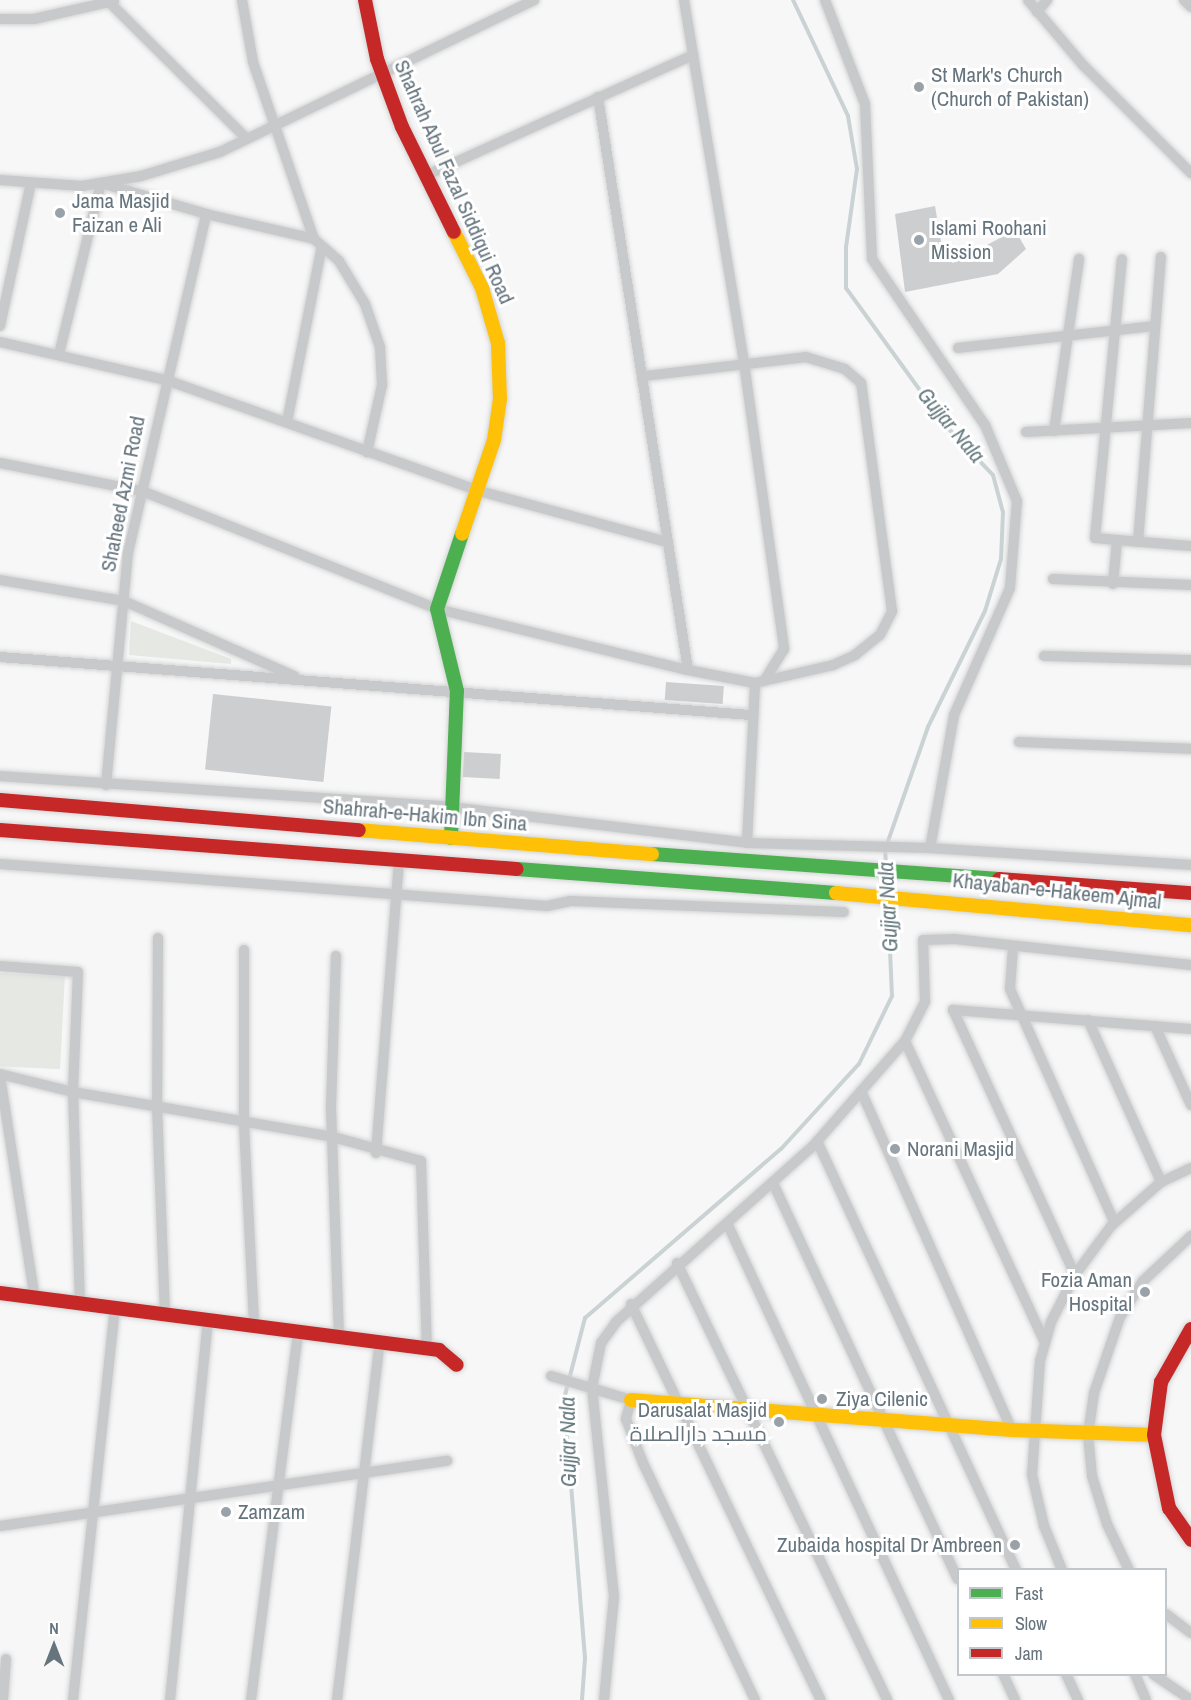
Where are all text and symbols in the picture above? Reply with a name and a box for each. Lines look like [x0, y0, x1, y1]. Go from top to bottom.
street label: Shahrah Abul Fazal Siddiqui Road [389, 56, 519, 308]
place label: St Mark's Church (Church of Pakistan) [931, 62, 1089, 112]
marker: St Mark's Church (Church of Pakistan) [912, 80, 926, 94]
place label: Jama Masjid Faizan e Ali [72, 188, 170, 238]
marker: Jama Masjid Faizan e Ali [53, 206, 67, 220]
place label: Islami Roohani Mission [931, 215, 1047, 265]
marker: Islami Roohani Mission [912, 233, 926, 247]
water label: Gujjar Nala [912, 382, 990, 468]
street label: Shaheed Azmi Road [95, 414, 151, 574]
street label: Shahrah-e-Hakim Ibn Sina [322, 794, 528, 836]
water label: Gujjar Nala [872, 861, 904, 953]
street label: Khayaban-e-Hakeem Ajmal [951, 867, 1163, 915]
place label: Norani Masjid [907, 1136, 1014, 1162]
marker: Norani Masjid [888, 1142, 902, 1156]
place label: Fozia Aman Hospital [1040, 1267, 1132, 1317]
marker: Fozia Aman Hospital [1136, 1283, 1154, 1301]
place label: Ziya Cilenic [836, 1386, 928, 1412]
marker: Ziya Cilenic [813, 1390, 831, 1408]
water label: Gujjar Nala [554, 1397, 582, 1487]
place label: Darusalat Masjid مسجد دارالصلاة [630, 1397, 767, 1447]
marker: Darusalat Masjid مسجد دارالصلاة [772, 1415, 786, 1429]
place label: Zamzam [238, 1499, 305, 1525]
marker: Zamzam [219, 1505, 233, 1519]
place label: Zubaida hospital Dr Ambreen [776, 1532, 1002, 1558]
marker: Zubaida hospital Dr Ambreen [1006, 1536, 1024, 1554]
legend [957, 1568, 1167, 1676]
text: Fast [1015, 1581, 1043, 1606]
text: Slow [1015, 1611, 1047, 1636]
north arrow [24, 1616, 84, 1676]
text: N [49, 1617, 59, 1639]
text: Jam [1015, 1641, 1043, 1666]

